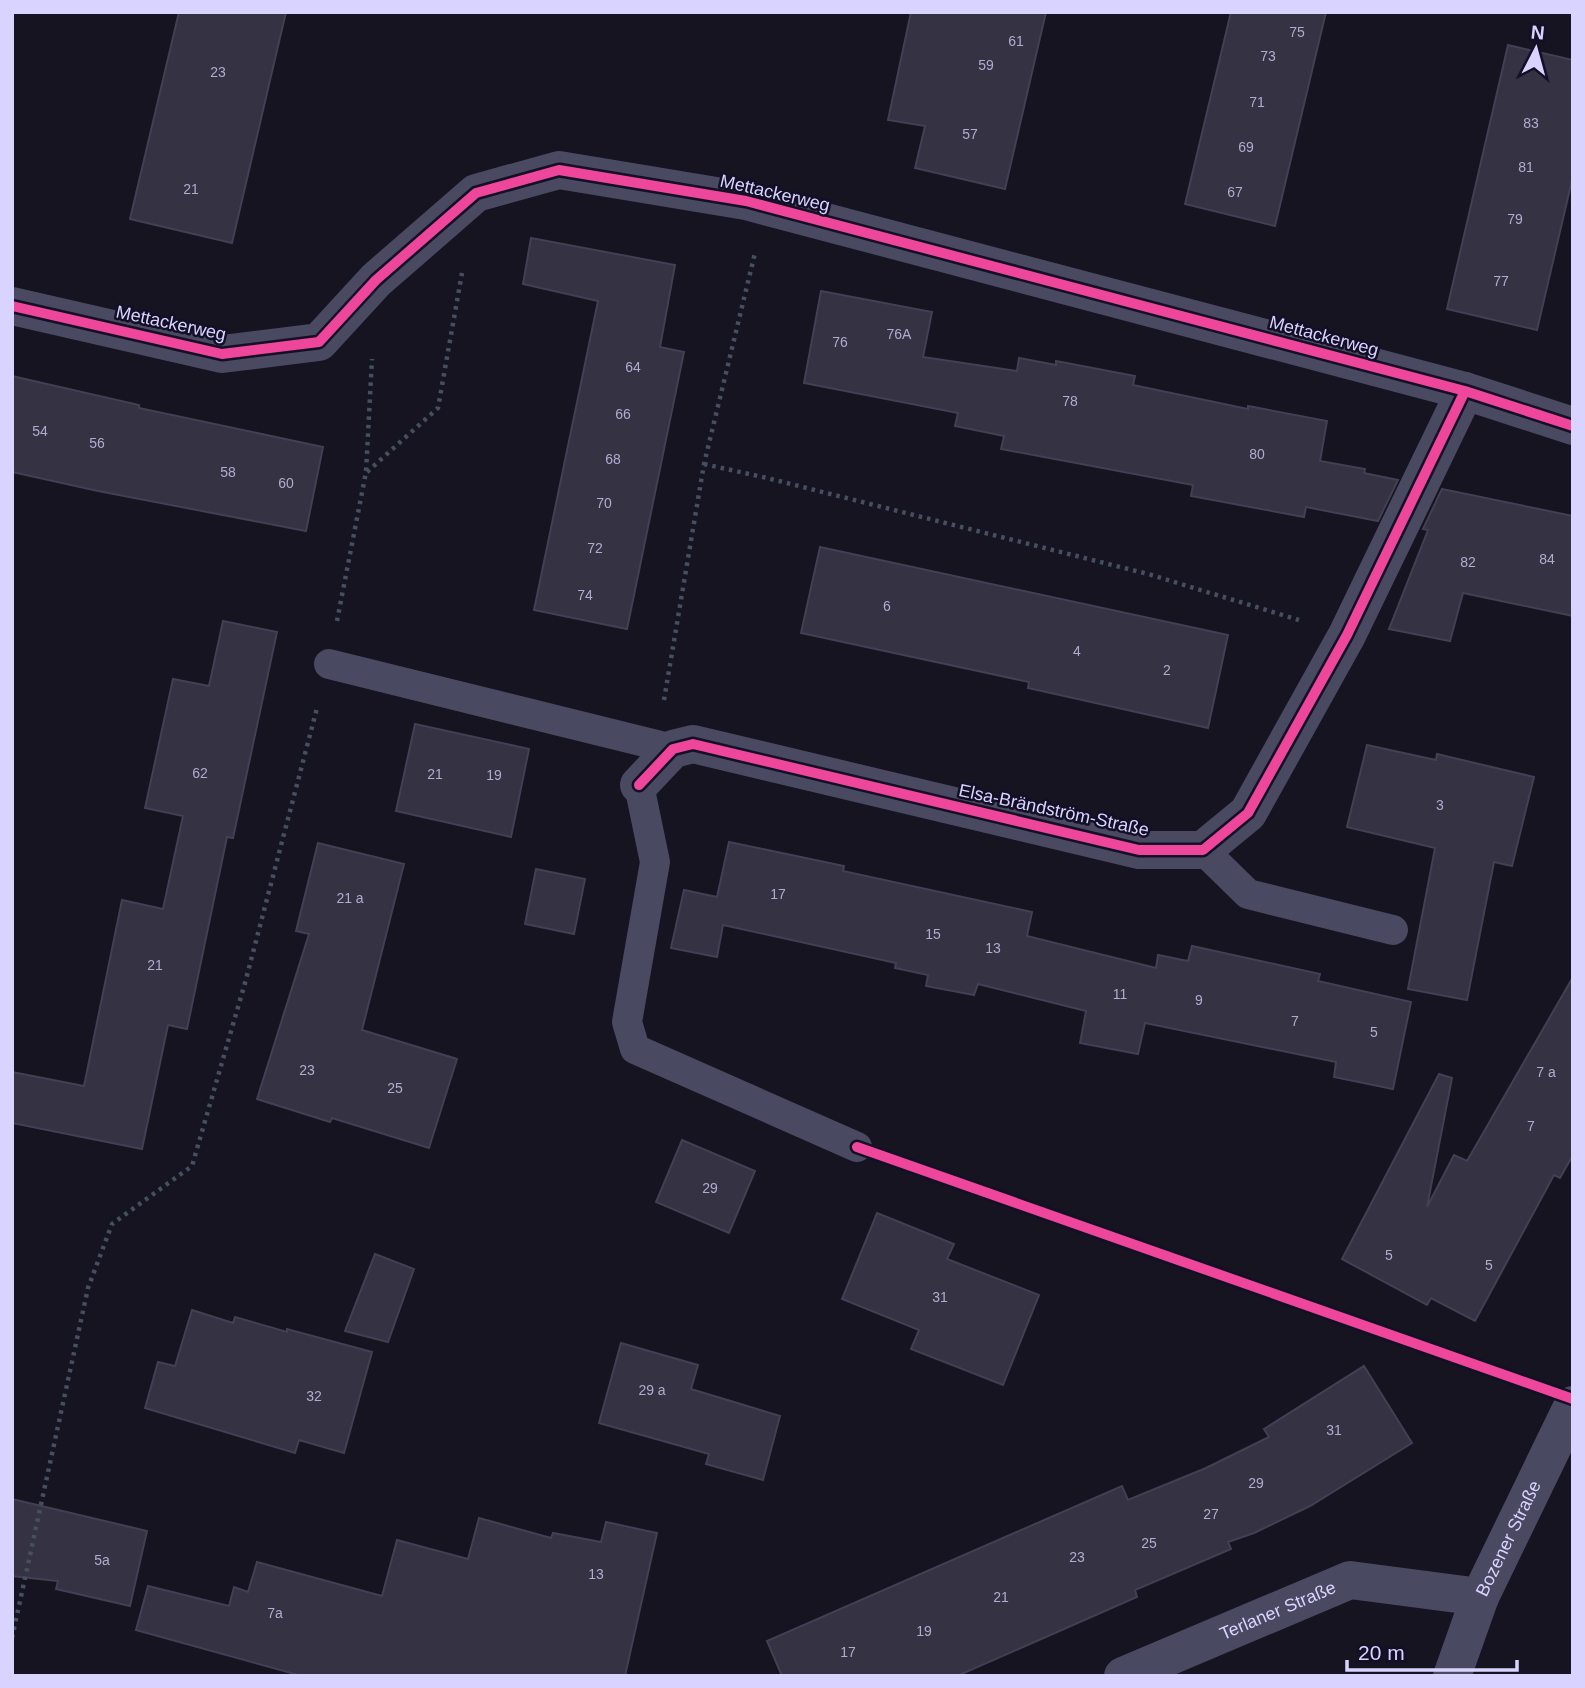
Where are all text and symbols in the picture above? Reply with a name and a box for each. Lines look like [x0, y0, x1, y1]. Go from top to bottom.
north arrow [1501, 14, 1571, 84]
text: N [1530, 21, 1546, 44]
house number: 75 [1289, 24, 1305, 40]
house number: 61 [1008, 33, 1024, 49]
house number: 73 [1260, 48, 1276, 64]
house number: 59 [978, 57, 994, 73]
house number: 23 [210, 64, 226, 80]
house number: 71 [1249, 94, 1265, 110]
house number: 83 [1523, 115, 1539, 131]
house number: 57 [962, 126, 978, 142]
house number: 69 [1238, 139, 1254, 155]
house number: 81 [1518, 159, 1534, 175]
street label: Mettackerweg [718, 171, 832, 215]
house number: 21 [183, 181, 199, 197]
house number: 67 [1227, 184, 1243, 200]
house number: 79 [1507, 211, 1523, 227]
house number: 77 [1493, 273, 1509, 289]
street label: Mettackerweg [114, 302, 228, 344]
street label: Mettackerweg [1267, 312, 1381, 360]
house number: 76A [887, 326, 912, 342]
house number: 76 [832, 334, 848, 350]
house number: 64 [625, 359, 641, 375]
house number: 78 [1062, 393, 1078, 409]
house number: 66 [615, 406, 631, 422]
house number: 54 [32, 423, 48, 439]
house number: 56 [89, 435, 105, 451]
house number: 80 [1249, 446, 1265, 462]
house number: 68 [605, 451, 621, 467]
house number: 58 [220, 464, 236, 480]
house number: 60 [278, 475, 294, 491]
house number: 70 [596, 495, 612, 511]
house number: 72 [587, 540, 603, 556]
house number: 84 [1539, 551, 1555, 567]
house number: 82 [1460, 554, 1476, 570]
house number: 74 [577, 587, 593, 603]
house number: 6 [883, 598, 891, 614]
house number: 4 [1073, 643, 1081, 659]
house number: 2 [1163, 662, 1171, 678]
house number: 62 [192, 765, 208, 781]
house number: 21 [427, 766, 443, 782]
house number: 19 [486, 767, 502, 783]
street label: Elsa-Brändström-Straße [957, 780, 1151, 840]
house number: 3 [1436, 797, 1444, 813]
house number: 17 [770, 886, 786, 902]
house number: 21 a [336, 890, 364, 906]
house number: 15 [925, 926, 941, 942]
house number: 13 [985, 940, 1001, 956]
house number: 21 [147, 957, 163, 973]
house number: 11 [1113, 986, 1127, 1002]
house number: 9 [1195, 992, 1203, 1008]
house number: 7 [1291, 1013, 1299, 1029]
house number: 5 [1370, 1024, 1378, 1040]
house number: 23 [299, 1062, 315, 1078]
house number: 7 a [1536, 1064, 1556, 1080]
house number: 25 [387, 1080, 403, 1096]
house number: 7 [1527, 1118, 1535, 1134]
house number: 29 [702, 1180, 718, 1196]
house number: 5 [1385, 1247, 1393, 1263]
house number: 5 [1485, 1257, 1493, 1273]
house number: 31 [932, 1289, 948, 1305]
house number: 29 a [638, 1382, 666, 1398]
house number: 32 [306, 1388, 322, 1404]
house number: 31 [1326, 1422, 1342, 1438]
house number: 29 [1248, 1475, 1264, 1491]
street label: Bozener Straße [1472, 1477, 1545, 1599]
house number: 27 [1203, 1506, 1219, 1522]
house number: 25 [1141, 1535, 1157, 1551]
house number: 23 [1069, 1549, 1085, 1565]
house number: 5a [94, 1552, 110, 1568]
house number: 13 [588, 1566, 604, 1582]
street label: Terlaner Straße [1217, 1577, 1339, 1644]
house number: 21 [993, 1589, 1009, 1605]
house number: 7a [267, 1605, 283, 1621]
house number: 19 [916, 1623, 932, 1639]
scale bar [1347, 1628, 1517, 1672]
text: 20 m [1358, 1641, 1405, 1664]
house number: 17 [840, 1644, 856, 1660]

